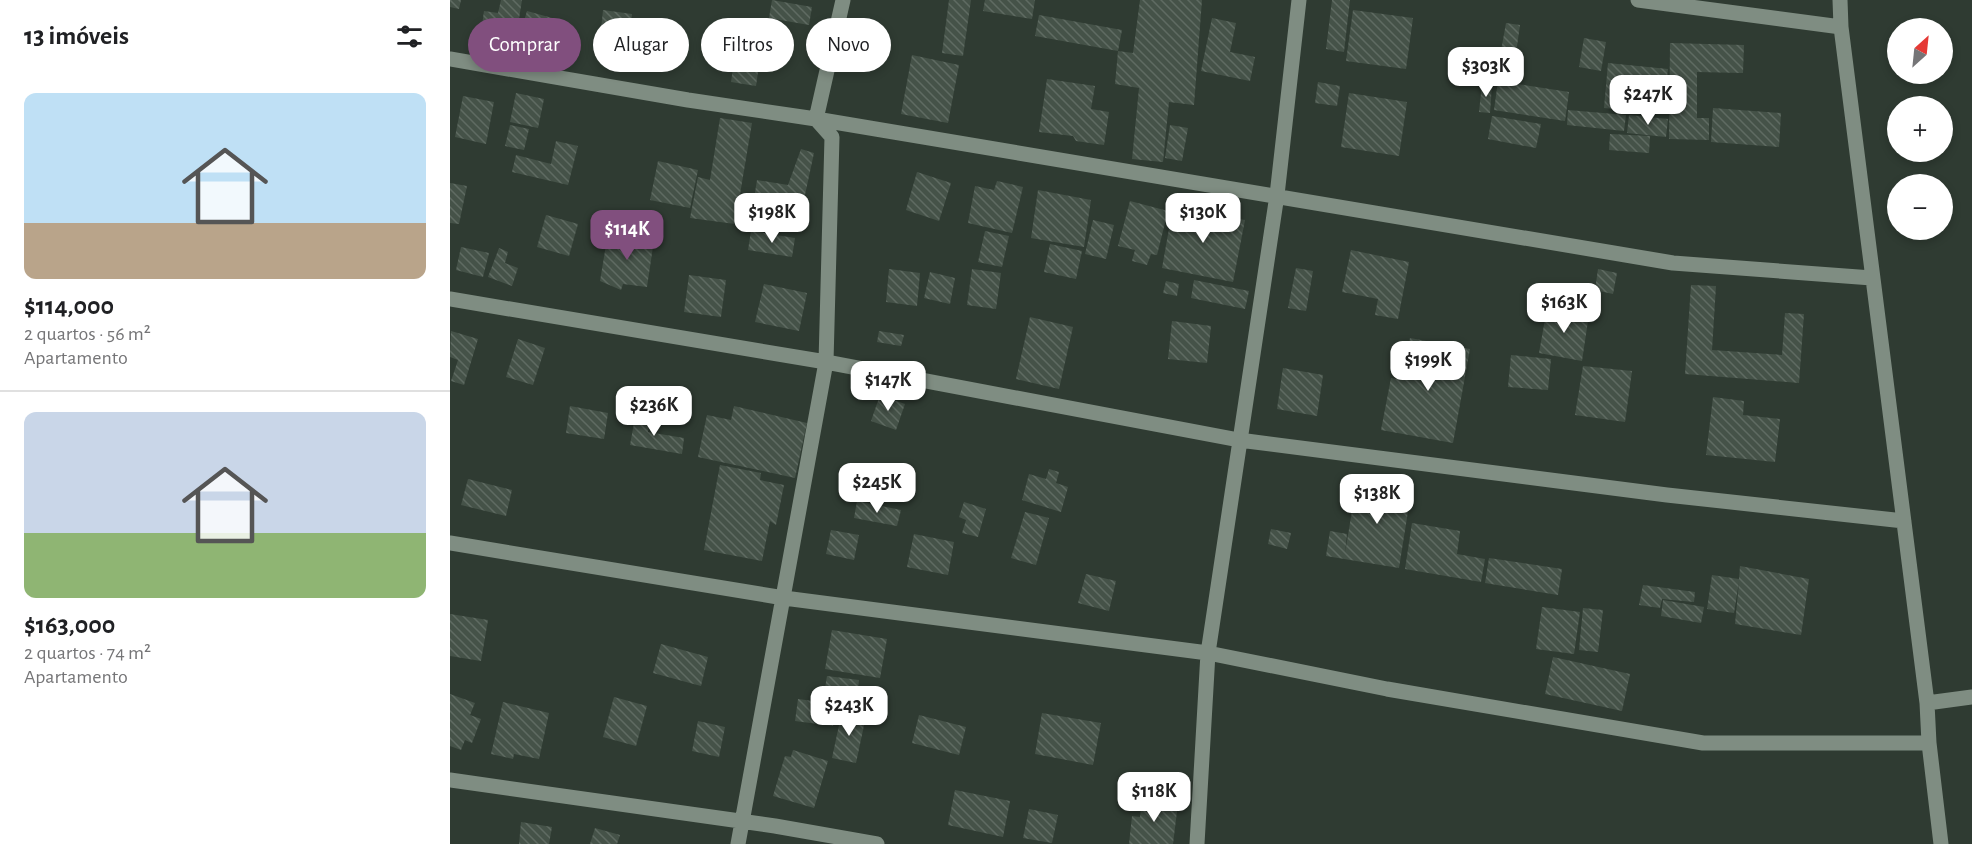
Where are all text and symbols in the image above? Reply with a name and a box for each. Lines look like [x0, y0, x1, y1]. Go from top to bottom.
chip: Comprar [468, 18, 581, 72]
chip: Alugar [593, 18, 689, 72]
chip: Filtros [701, 18, 794, 72]
chip: Novo [806, 18, 891, 72]
north arrow [1887, 18, 1953, 84]
map controls [1887, 18, 1953, 240]
icon: filters [393, 20, 426, 53]
text: 13 imóveis [24, 23, 129, 49]
pin: $303K [1444, 47, 1528, 98]
text: $303K [1462, 56, 1510, 76]
pin: $247K [1606, 75, 1690, 126]
text: $247K [1624, 84, 1672, 104]
button: + [1887, 96, 1953, 162]
icon: home [171, 132, 279, 240]
button: − [1887, 174, 1953, 240]
pin: $198K [730, 193, 814, 244]
pin: $130K [1161, 193, 1245, 244]
text: $198K [748, 202, 796, 222]
text: $130K [1180, 202, 1226, 222]
pin: $114K [585, 210, 669, 261]
text: $114K [604, 219, 650, 239]
pin: $163K [1522, 283, 1606, 334]
text: $163K [1541, 292, 1587, 312]
text: $114,000 [24, 293, 114, 319]
text: 2 quartos · 56 m² [24, 324, 151, 344]
pin: $199K [1386, 341, 1470, 392]
text: Apartamento [24, 348, 128, 368]
text: $199K [1404, 350, 1452, 370]
pin: $147K [846, 361, 930, 412]
text: $147K [865, 370, 911, 390]
pin: $236K [612, 386, 696, 437]
text: $236K [630, 395, 678, 415]
icon: home [171, 451, 279, 559]
pin: $245K [835, 463, 919, 514]
text: $245K [853, 472, 901, 492]
pin: $138K [1335, 474, 1419, 525]
text: $138K [1354, 483, 1400, 503]
text: $163,000 [24, 612, 115, 638]
text: 2 quartos · 74 m² [24, 643, 151, 663]
text: Apartamento [24, 667, 128, 687]
pin: $243K [807, 686, 891, 737]
text: $243K [825, 695, 873, 715]
pin: $118K [1112, 772, 1196, 823]
text: $118K [1132, 781, 1176, 801]

